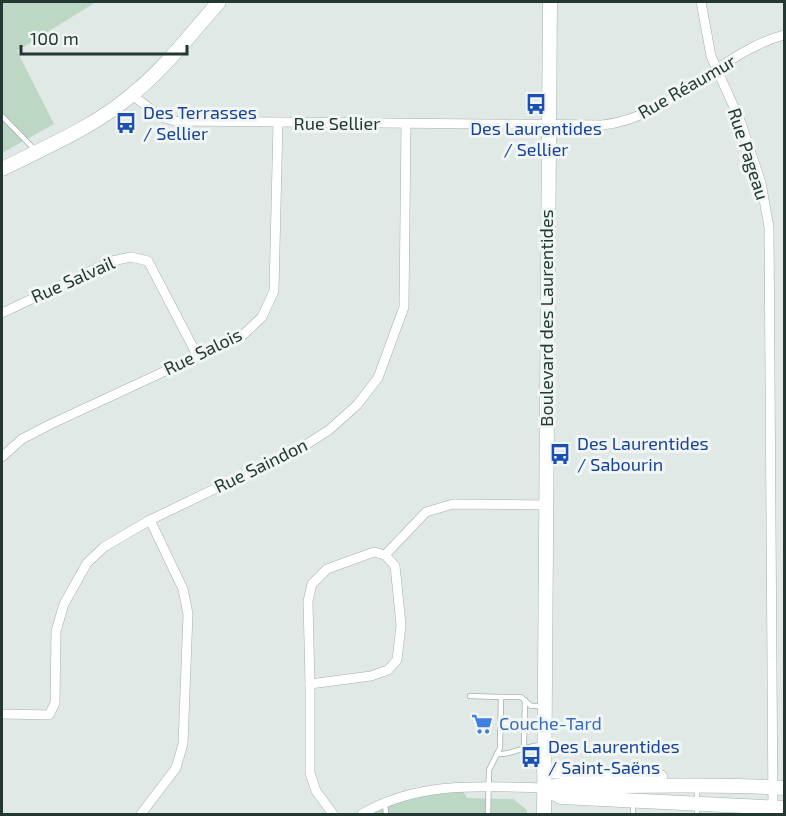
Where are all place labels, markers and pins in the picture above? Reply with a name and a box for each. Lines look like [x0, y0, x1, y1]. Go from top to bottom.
bus stop icon: Des Laurentides / Sellier [524, 92, 548, 116]
place label: Des Terrasses / Sellier [143, 101, 257, 144]
bus stop icon: Des Terrasses / Sellier [114, 111, 138, 135]
place label: Des Laurentides / Sellier [470, 117, 602, 160]
place label: Des Laurentides / Sabourin [577, 432, 709, 475]
bus stop icon: Des Laurentides / Sabourin [548, 442, 572, 466]
supermarket icon: Couche-Tard [470, 712, 494, 736]
place label: Couche-Tard [499, 712, 602, 734]
place label: Des Laurentides / Saint-Saëns [548, 735, 680, 778]
bus stop icon: Des Laurentides / Saint-Saëns [519, 745, 543, 769]

